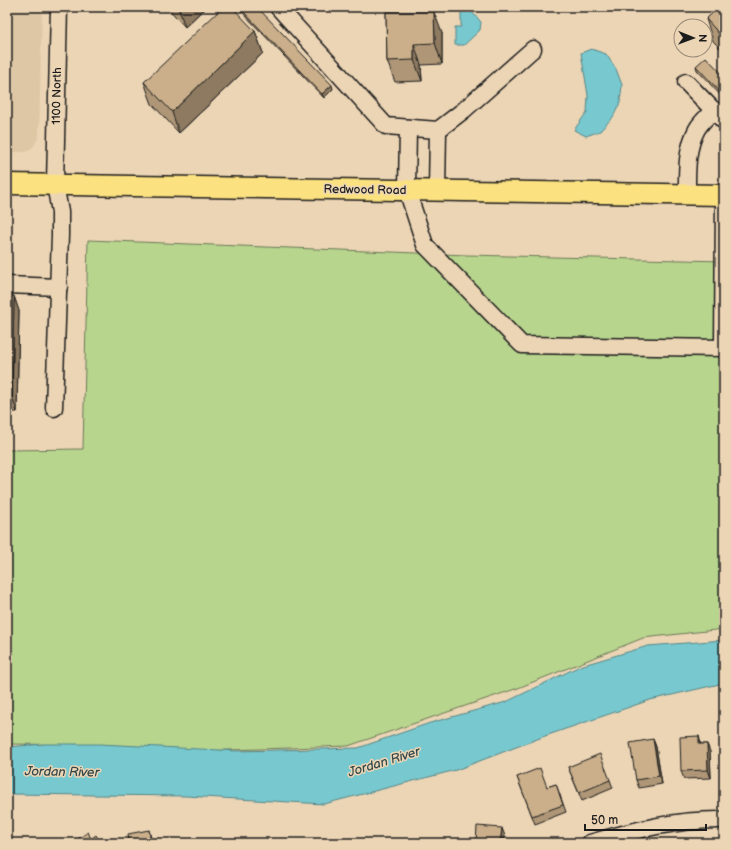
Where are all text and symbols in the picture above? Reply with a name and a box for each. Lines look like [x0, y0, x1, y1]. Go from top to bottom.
north arrow [673, 18, 713, 58]
text: N [696, 34, 709, 42]
street label: 1100 North [49, 67, 65, 125]
street label: Redwood Road [323, 182, 407, 198]
water label: Jordan River [345, 743, 423, 781]
water label: Jordan River [24, 763, 101, 781]
scale bar [585, 806, 706, 832]
text: 50 m [591, 813, 618, 828]

